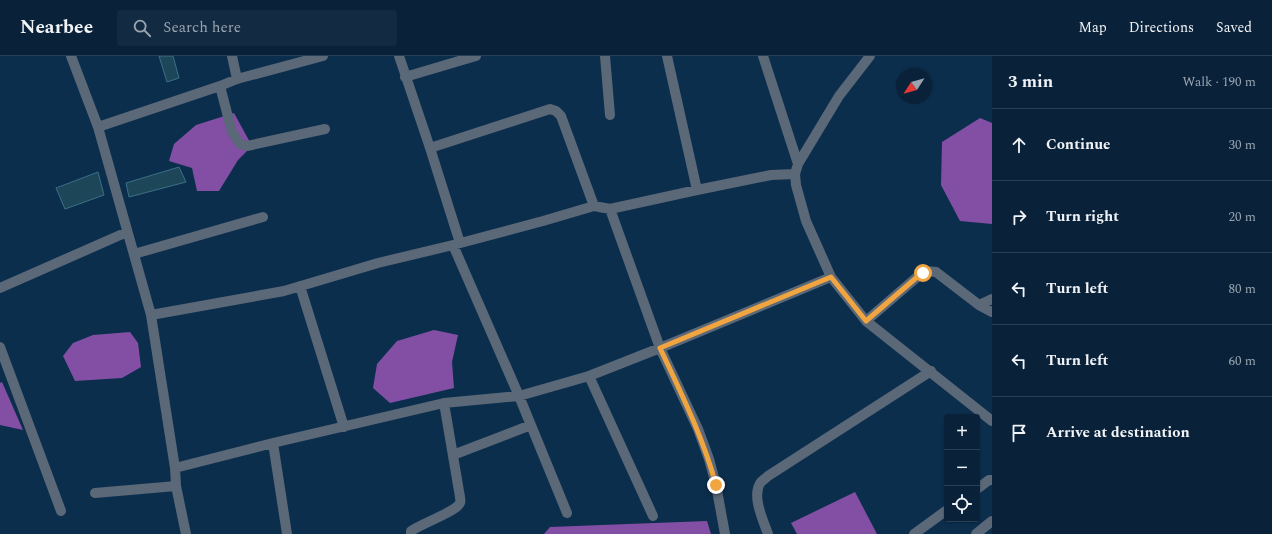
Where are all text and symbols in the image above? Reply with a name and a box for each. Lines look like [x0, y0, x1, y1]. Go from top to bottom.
search box [117, 10, 397, 46]
text: Nearbee [20, 13, 93, 42]
text: Search here [163, 16, 241, 39]
icon: search [131, 17, 153, 39]
text: Map [1079, 17, 1107, 38]
text: Directions [1129, 17, 1194, 38]
text: Saved [1216, 17, 1252, 38]
north arrow [896, 68, 932, 104]
text: 3 min [1008, 69, 1053, 95]
text: Walk · 190 m [1182, 72, 1256, 92]
text: Continue [1046, 133, 1111, 156]
icon: ahead [1008, 134, 1030, 156]
text: 30 m [1229, 135, 1256, 155]
text: Turn right [1046, 205, 1119, 228]
icon: right [1008, 206, 1030, 228]
text: 20 m [1229, 207, 1256, 227]
route start [914, 264, 932, 282]
text: Turn left [1046, 277, 1108, 300]
icon: left [1008, 278, 1030, 300]
text: 80 m [1229, 279, 1256, 299]
text: Turn left [1046, 349, 1108, 372]
icon: left [1008, 350, 1030, 372]
text: 60 m [1229, 351, 1256, 371]
map controls [944, 414, 980, 522]
button: + [944, 414, 980, 450]
text: Arrive at destination [1046, 421, 1190, 444]
icon: arrive [1008, 422, 1030, 444]
button: − [944, 450, 980, 486]
route end [707, 476, 725, 494]
button: locate [944, 486, 980, 522]

